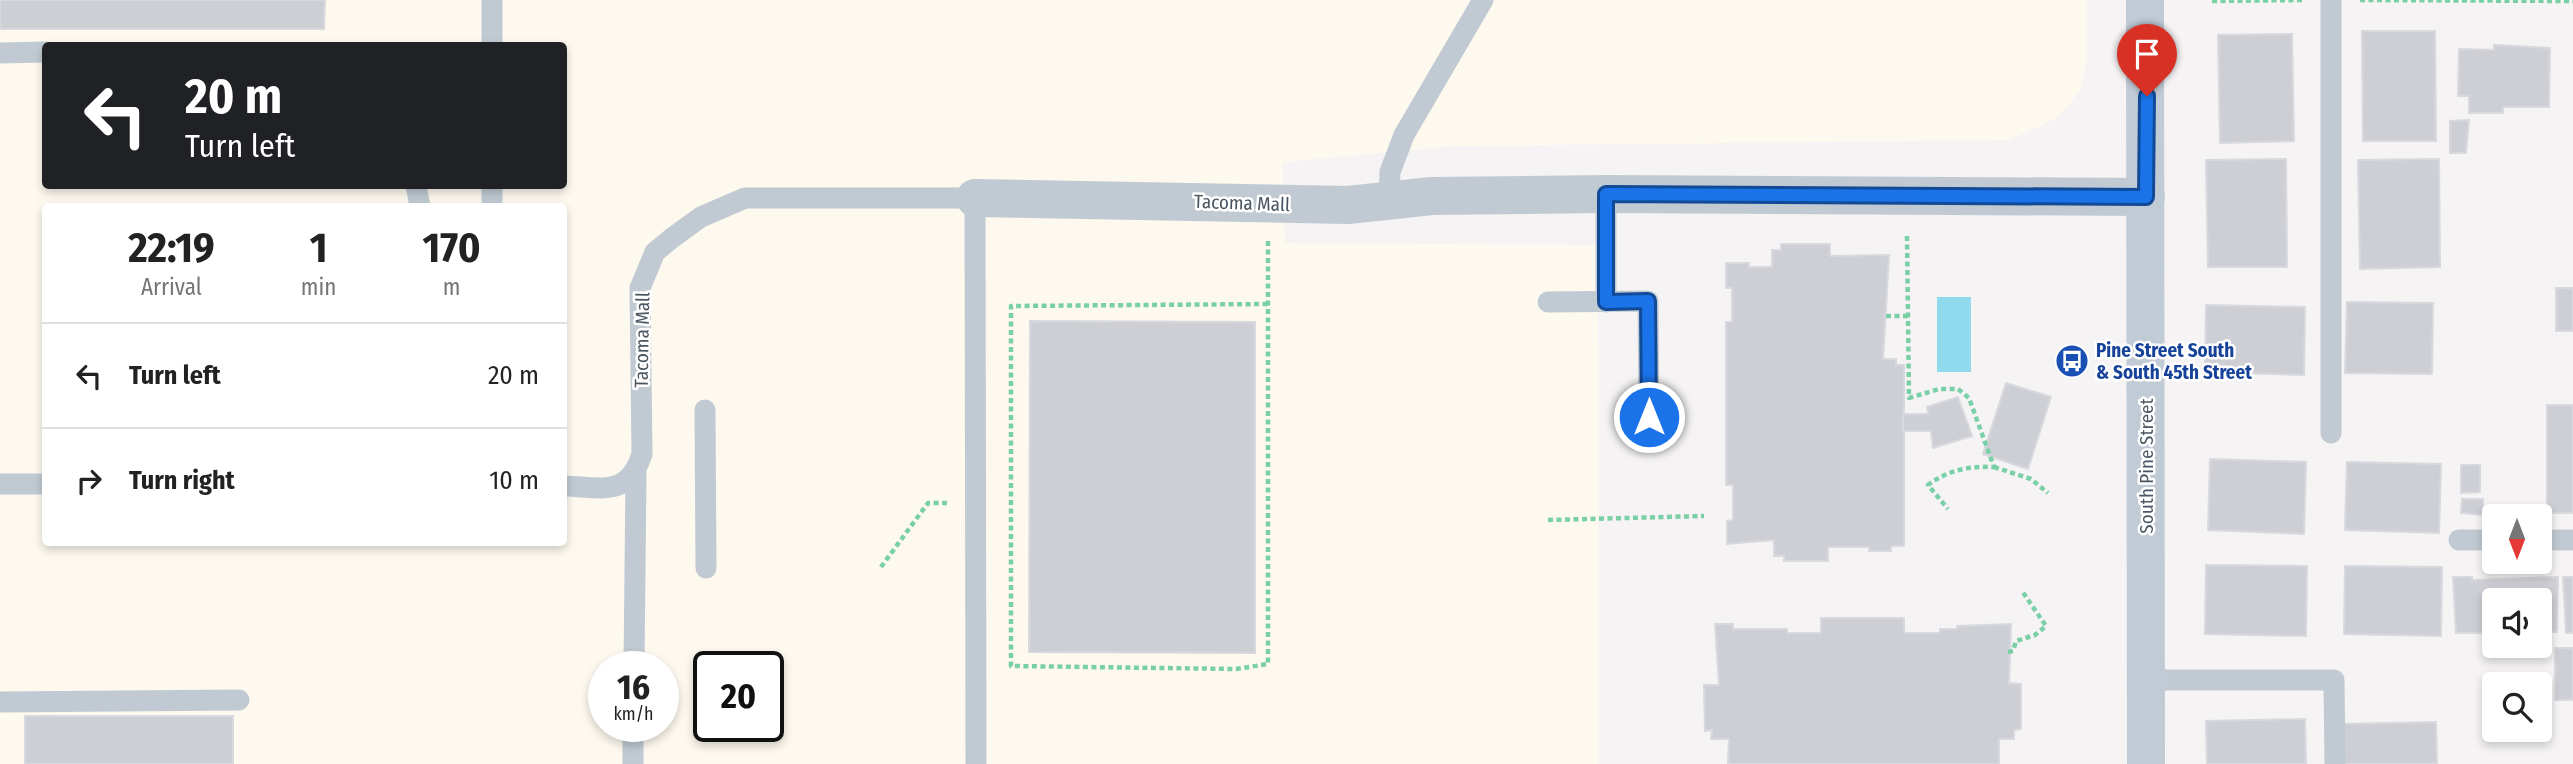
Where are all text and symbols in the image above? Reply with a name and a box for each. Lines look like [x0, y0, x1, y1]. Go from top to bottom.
pin [2117, 24, 2177, 96]
icon: arrive [2128, 35, 2166, 73]
text: 20 m [185, 67, 282, 126]
icon: left [70, 70, 161, 161]
text: Turn left [185, 127, 295, 165]
street label: Tacoma Mall [1194, 190, 1290, 216]
text: 22:19 [128, 223, 215, 273]
text: 1 [310, 223, 328, 273]
text: 170 [423, 223, 481, 273]
text: Arrival [141, 273, 202, 301]
text: min [301, 273, 336, 301]
text: m [443, 273, 461, 301]
street label: Tacoma Mall [630, 292, 654, 388]
place label: Pine Street South & South 45th Street [2096, 339, 2252, 384]
bus stop icon: Pine Street South & South 45th Street [2053, 342, 2091, 380]
icon: left [70, 357, 108, 395]
text: Turn left [129, 360, 221, 391]
text: 20 m [488, 360, 539, 391]
position arrow [1612, 380, 1686, 454]
street label: South Pine Street [2135, 398, 2158, 534]
icon: right [70, 462, 108, 500]
text: Turn right [129, 465, 235, 496]
text: 10 m [489, 465, 539, 496]
north arrow [2482, 504, 2552, 574]
map controls [2482, 504, 2552, 742]
button: sound [2482, 588, 2552, 658]
speed limit sign: 20 [693, 651, 784, 742]
text: 16 [617, 666, 650, 708]
button: search [2482, 672, 2552, 742]
text: km/h [613, 703, 654, 725]

